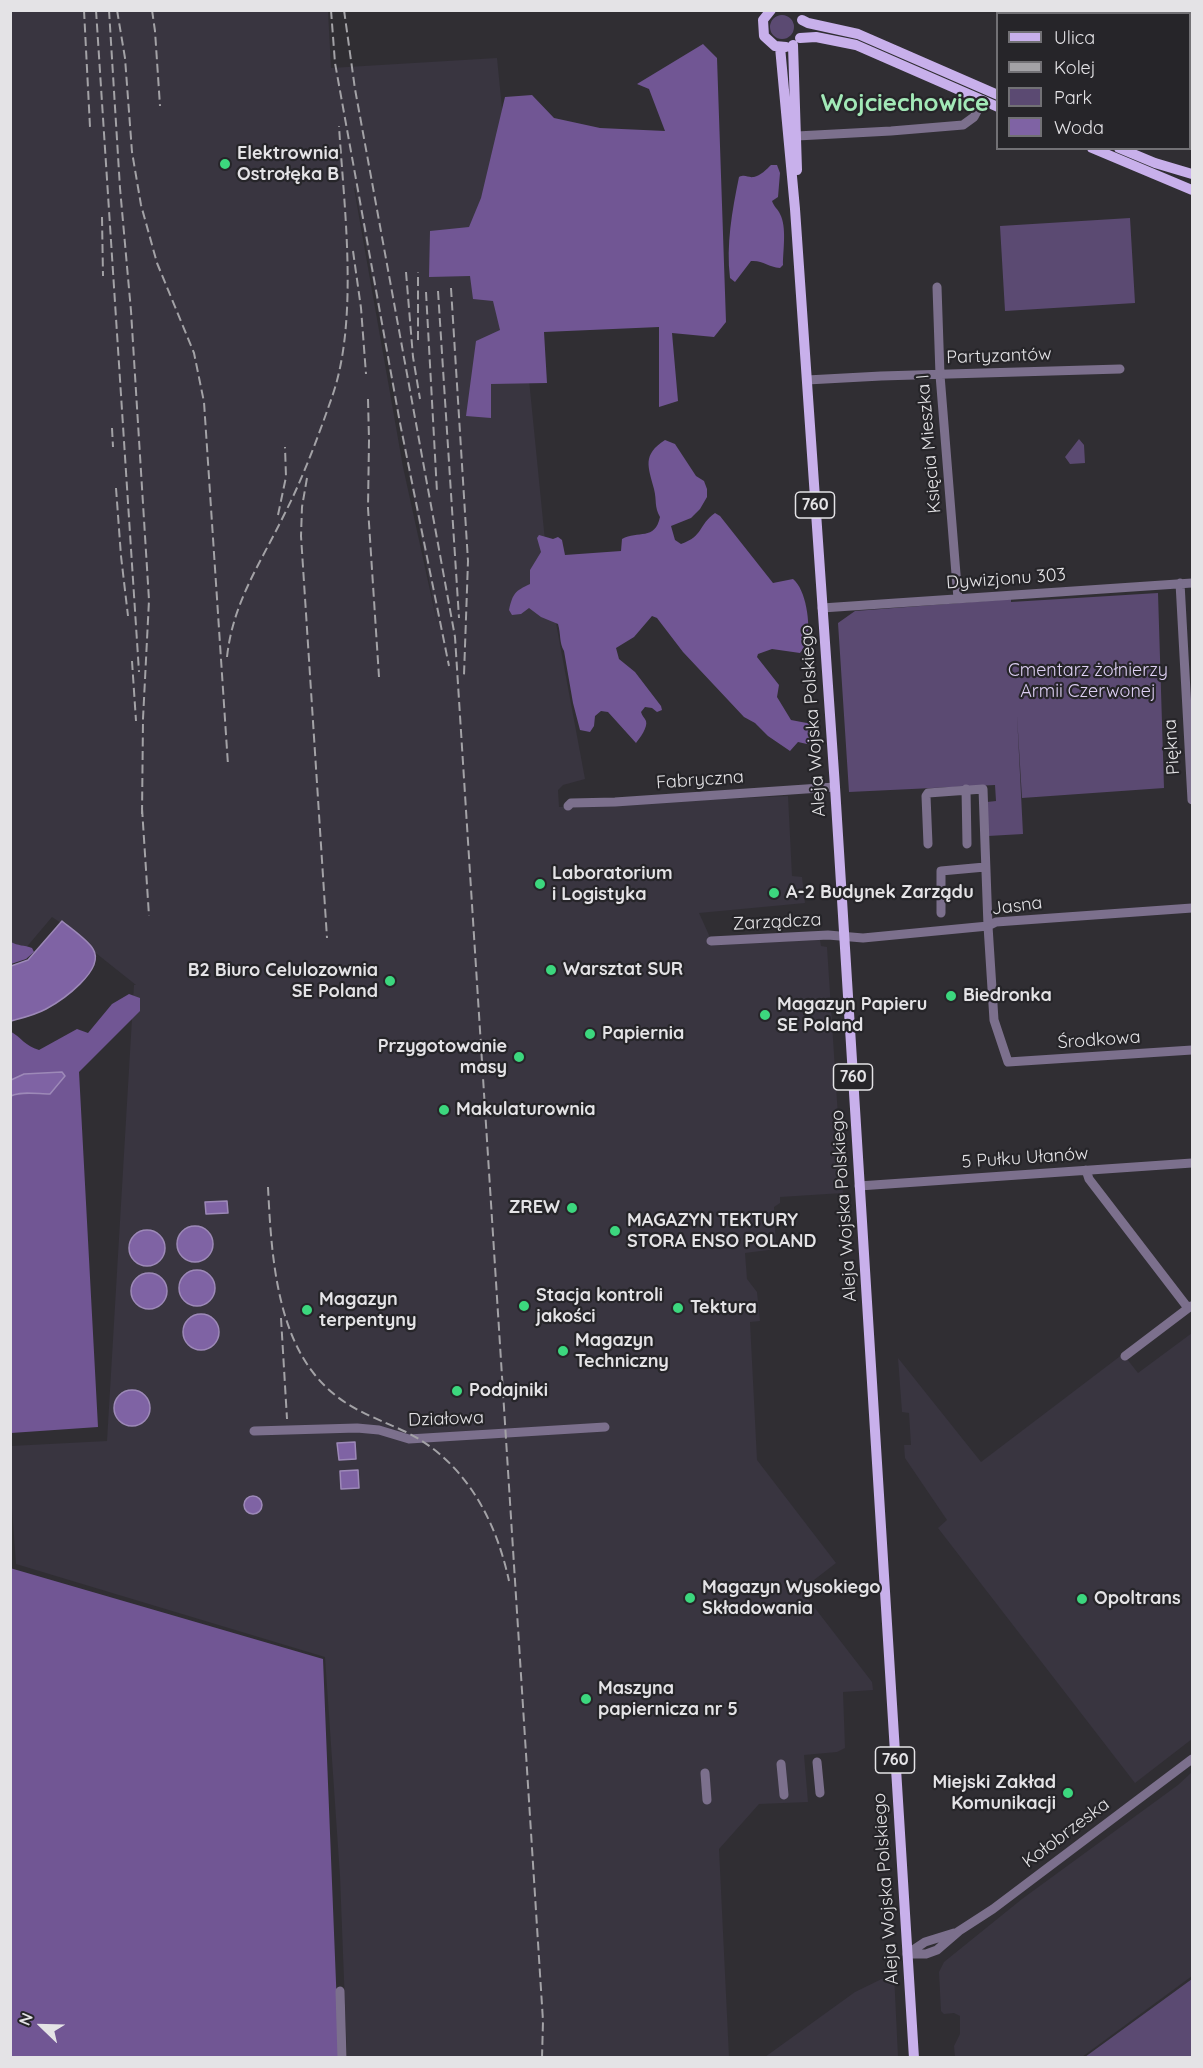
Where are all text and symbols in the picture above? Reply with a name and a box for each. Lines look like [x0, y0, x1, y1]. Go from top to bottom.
legend [996, 12, 1191, 150]
text: Ulica [1054, 26, 1095, 49]
text: Kolej [1054, 56, 1096, 79]
text: Park [1054, 86, 1092, 109]
district label: Wojciechowice [821, 90, 989, 118]
text: Woda [1054, 116, 1104, 139]
place label: Elektrownia Ostrołęka B [237, 143, 339, 186]
marker: Elektrownia Ostrołęka B [218, 157, 232, 171]
street label: Partyzantów [946, 343, 1052, 369]
street label: Księcia Mieszka I [912, 374, 946, 514]
road number: 760 [796, 492, 834, 518]
street label: Dywizjonu 303 [945, 564, 1067, 594]
street label: Aleja Wojska Polskiego [796, 624, 830, 818]
park label: Cmentarz żołnierzy Armii Czerwonej [1008, 660, 1168, 702]
street label: Piękna [1159, 718, 1185, 776]
street label: Fabryczna [655, 766, 745, 794]
place label: Laboratorium i Logistyka [552, 863, 673, 906]
marker: Laboratorium i Logistyka [533, 877, 547, 891]
place label: A-2 Budynek Zarządu [786, 882, 974, 904]
marker: A-2 Budynek Zarządu [767, 886, 781, 900]
street label: Jasna [990, 892, 1044, 920]
street label: Zarządcza [732, 909, 822, 935]
place label: Warsztat SUR [563, 959, 683, 981]
place label: B2 Biuro Celulozownia SE Poland [188, 960, 378, 1002]
marker: Warsztat SUR [544, 963, 558, 977]
marker: B2 Biuro Celulozownia SE Poland [383, 974, 397, 988]
place label: Biedronka [963, 985, 1052, 1007]
marker: Biedronka [944, 989, 958, 1003]
place label: Magazyn Papieru SE Poland [777, 994, 927, 1036]
marker: Magazyn Papieru SE Poland [758, 1008, 772, 1022]
place label: Papiernia [602, 1023, 684, 1045]
street label: Środkowa [1057, 1026, 1141, 1054]
marker: Papiernia [583, 1027, 597, 1041]
place label: Przygotowanie masy [378, 1036, 507, 1078]
marker: Przygotowanie masy [512, 1050, 526, 1064]
road number: 760 [834, 1064, 872, 1090]
place label: Makulaturownia [456, 1099, 596, 1121]
marker: Makulaturownia [437, 1103, 451, 1117]
street label: Aleja Wojska Polskiego [827, 1109, 861, 1303]
street label: 5 Pułku Ułanów [961, 1143, 1089, 1173]
place label: ZREW [509, 1197, 560, 1219]
marker: ZREW [565, 1201, 579, 1215]
place label: MAGAZYN TEKTURY STORA ENSO POLAND [627, 1210, 816, 1252]
marker: MAGAZYN TEKTURY STORA ENSO POLAND [608, 1224, 622, 1238]
place label: Stacja kontroli jakości [536, 1285, 663, 1328]
place label: Magazyn terpentyny [319, 1289, 416, 1332]
place label: Tektura [690, 1297, 757, 1319]
marker: Stacja kontroli jakości [517, 1299, 531, 1313]
marker: Tektura [671, 1301, 685, 1315]
marker: Magazyn terpentyny [300, 1303, 314, 1317]
place label: Magazyn Techniczny [575, 1330, 669, 1372]
marker: Magazyn Techniczny [556, 1344, 570, 1358]
place label: Podajniki [469, 1380, 548, 1402]
marker: Podajniki [450, 1384, 464, 1398]
street label: Działowa [408, 1407, 484, 1431]
place label: Magazyn Wysokiego Składowania [702, 1577, 880, 1620]
place label: Opoltrans [1094, 1588, 1181, 1610]
marker: Magazyn Wysokiego Składowania [683, 1591, 697, 1605]
marker: Opoltrans [1075, 1592, 1089, 1606]
place label: Maszyna papiernicza nr 5 [598, 1678, 738, 1720]
marker: Maszyna papiernicza nr 5 [579, 1692, 593, 1706]
road number: 760 [876, 1747, 914, 1773]
place label: Miejski Zakład Komunikacji [933, 1772, 1056, 1814]
marker: Miejski Zakład Komunikacji [1061, 1786, 1075, 1800]
street label: Aleja Wojska Polskiego [869, 1792, 903, 1986]
street label: Kołobrzeska [1018, 1793, 1114, 1873]
north arrow [12, 1996, 72, 2056]
text: N [14, 2010, 37, 2028]

